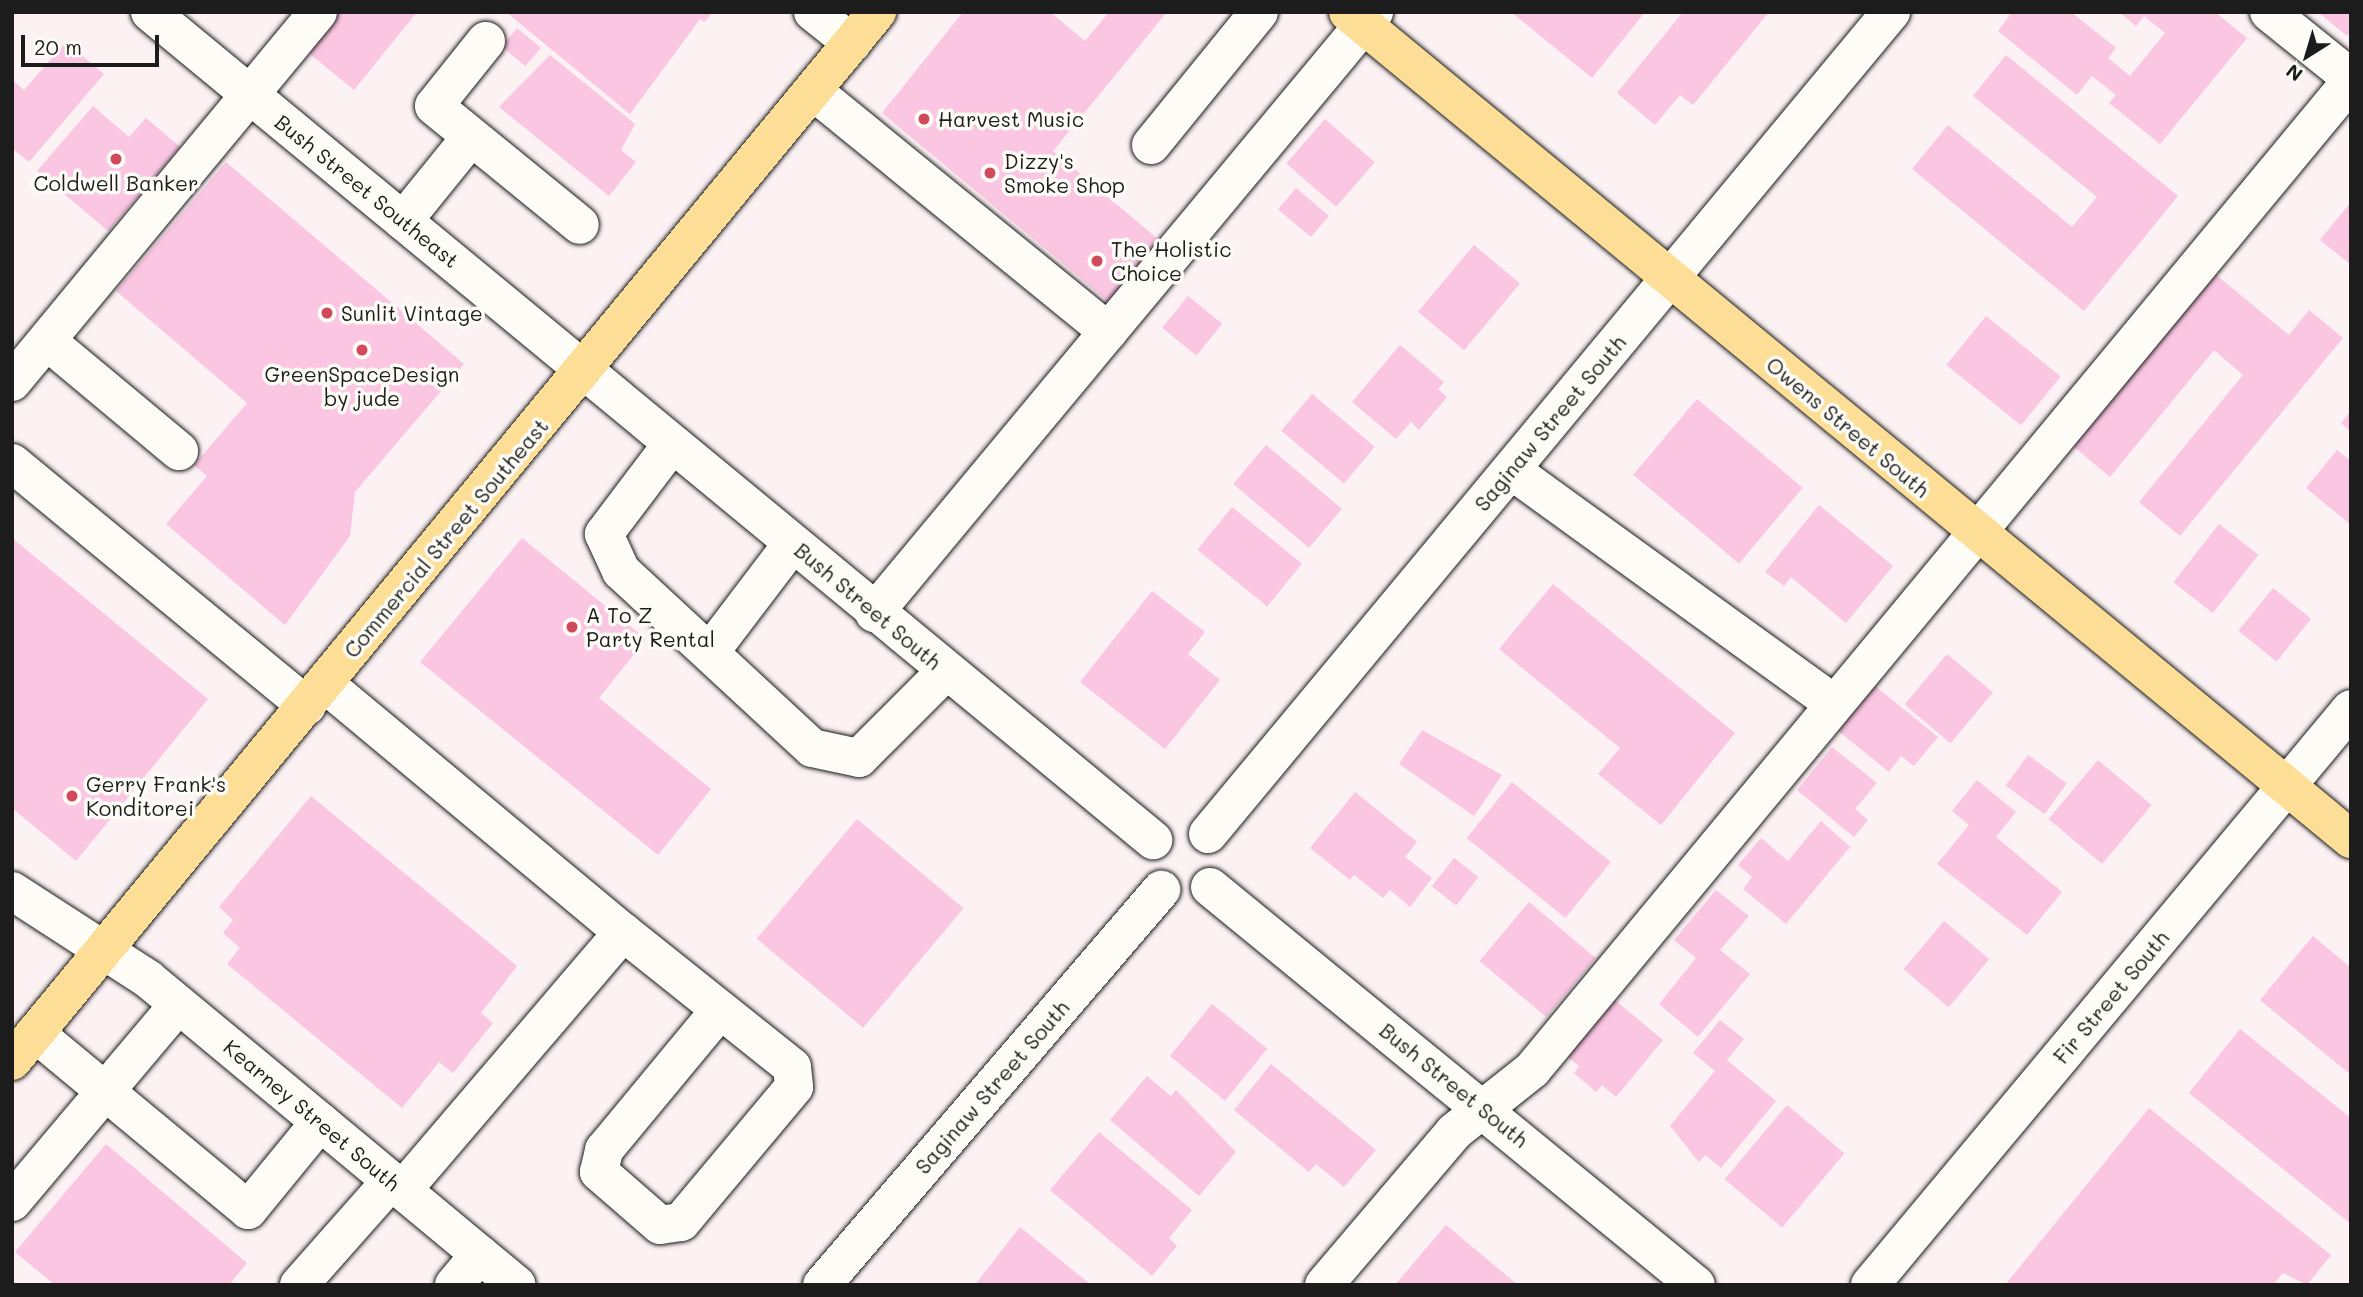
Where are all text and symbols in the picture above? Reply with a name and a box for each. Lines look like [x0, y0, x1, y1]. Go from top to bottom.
scale bar [24, 21, 163, 65]
north arrow [2272, 21, 2342, 91]
text: 20 m [34, 33, 82, 60]
text: N [2281, 59, 2307, 87]
place label: Harvest Music [938, 106, 1084, 132]
street label: Bush Street Southeast [270, 109, 464, 273]
marker: Harvest Music [916, 111, 932, 127]
place label: Dizzy's Smoke Shop [1004, 148, 1125, 198]
marker: Coldwell Banker [108, 151, 124, 167]
marker: Dizzy's Smoke Shop [982, 165, 998, 181]
place label: Coldwell Banker [33, 170, 199, 196]
place label: The Holistic Choice [1111, 236, 1232, 286]
marker: The Holistic Choice [1089, 253, 1105, 269]
place label: Sunlit Vintage [341, 300, 483, 326]
marker: Sunlit Vintage [319, 305, 335, 321]
street label: Saginaw Street South [1469, 330, 1631, 516]
marker: GreenSpaceDesign by jude [354, 342, 370, 358]
street label: Owens Street South [1761, 351, 1935, 503]
place label: GreenSpaceDesign by jude [265, 361, 459, 411]
street label: Commercial Street Southeast [339, 413, 553, 663]
street label: Bush Street South [790, 537, 946, 675]
place label: A To Z Party Rental [586, 602, 715, 652]
marker: A To Z Party Rental [564, 619, 580, 635]
place label: Gerry Frank's Konditorei [86, 771, 226, 821]
marker: Gerry Frank's Konditorei [64, 788, 80, 804]
street label: Fir Street South [2048, 925, 2174, 1069]
street label: Saginaw Street South [910, 995, 1074, 1179]
street label: Bush Street South [1375, 1017, 1533, 1153]
street label: Kearney Street South [219, 1034, 405, 1196]

